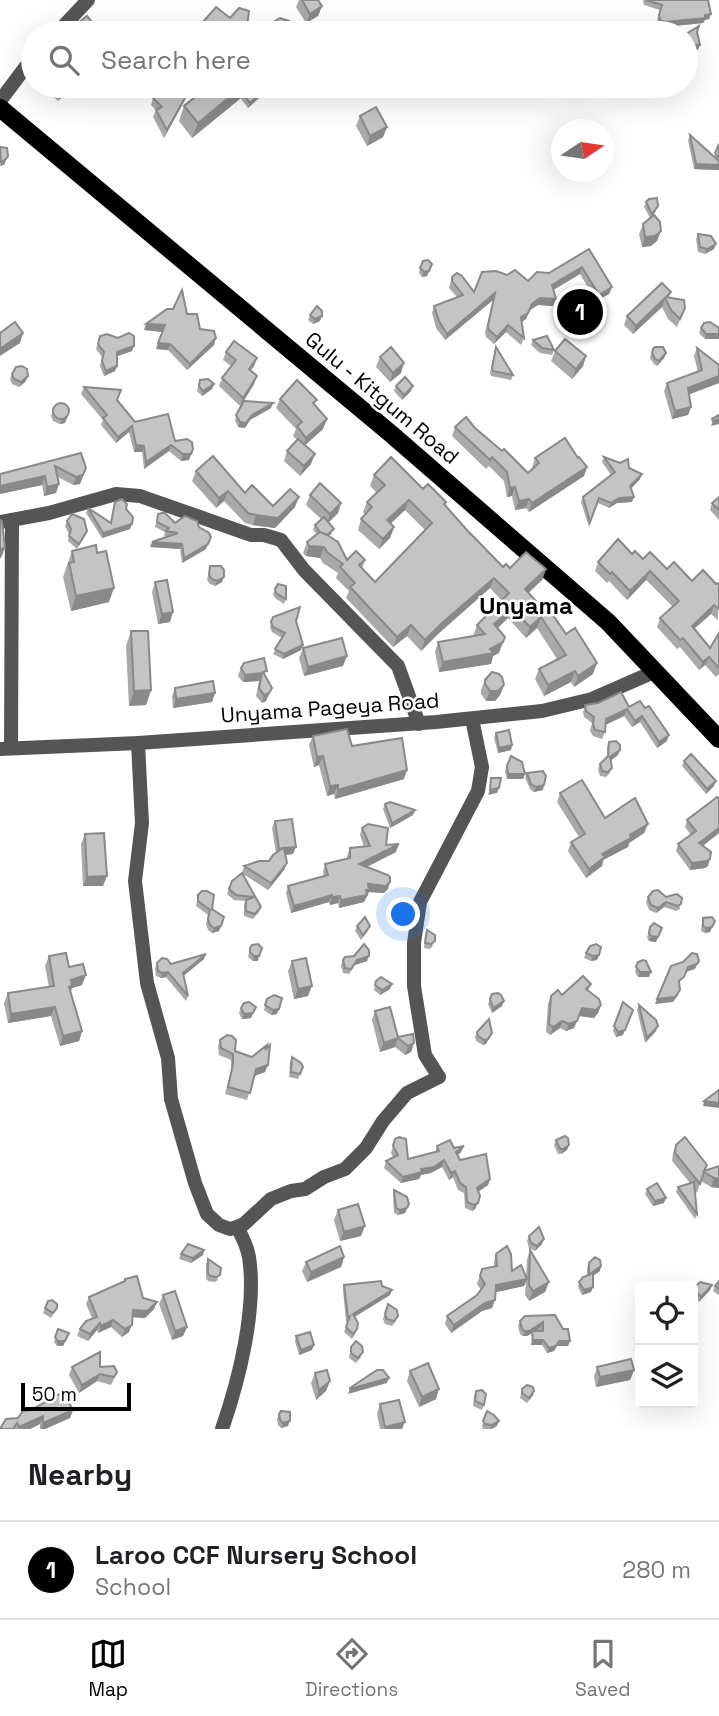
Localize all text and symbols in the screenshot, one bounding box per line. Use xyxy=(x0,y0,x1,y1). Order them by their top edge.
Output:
search box xyxy=(21,21,698,98)
icon: search xyxy=(45,41,83,79)
text: Search here xyxy=(101,43,251,77)
north arrow xyxy=(551,119,614,182)
pin: 1 xyxy=(557,286,603,338)
street label: Gulu - Kitgum Road xyxy=(300,325,465,470)
district label: Unyama xyxy=(479,590,573,621)
street label: Unyama Pageya Road xyxy=(220,686,440,729)
your location xyxy=(386,897,420,931)
map controls xyxy=(635,1282,698,1408)
button: locate xyxy=(635,1282,698,1345)
button: layers xyxy=(635,1345,698,1408)
scale bar xyxy=(21,1380,131,1412)
text: 50 m xyxy=(32,1382,77,1407)
text: Nearby xyxy=(28,1455,132,1494)
text: Laroo CCF Nursery School xyxy=(95,1538,417,1572)
text: 1 xyxy=(46,1555,56,1585)
text: 280 m xyxy=(622,1555,691,1585)
text: School xyxy=(95,1572,171,1602)
tab: Map xyxy=(88,1635,128,1702)
tab: Directions xyxy=(305,1635,398,1702)
tab: Saved xyxy=(575,1635,631,1702)

